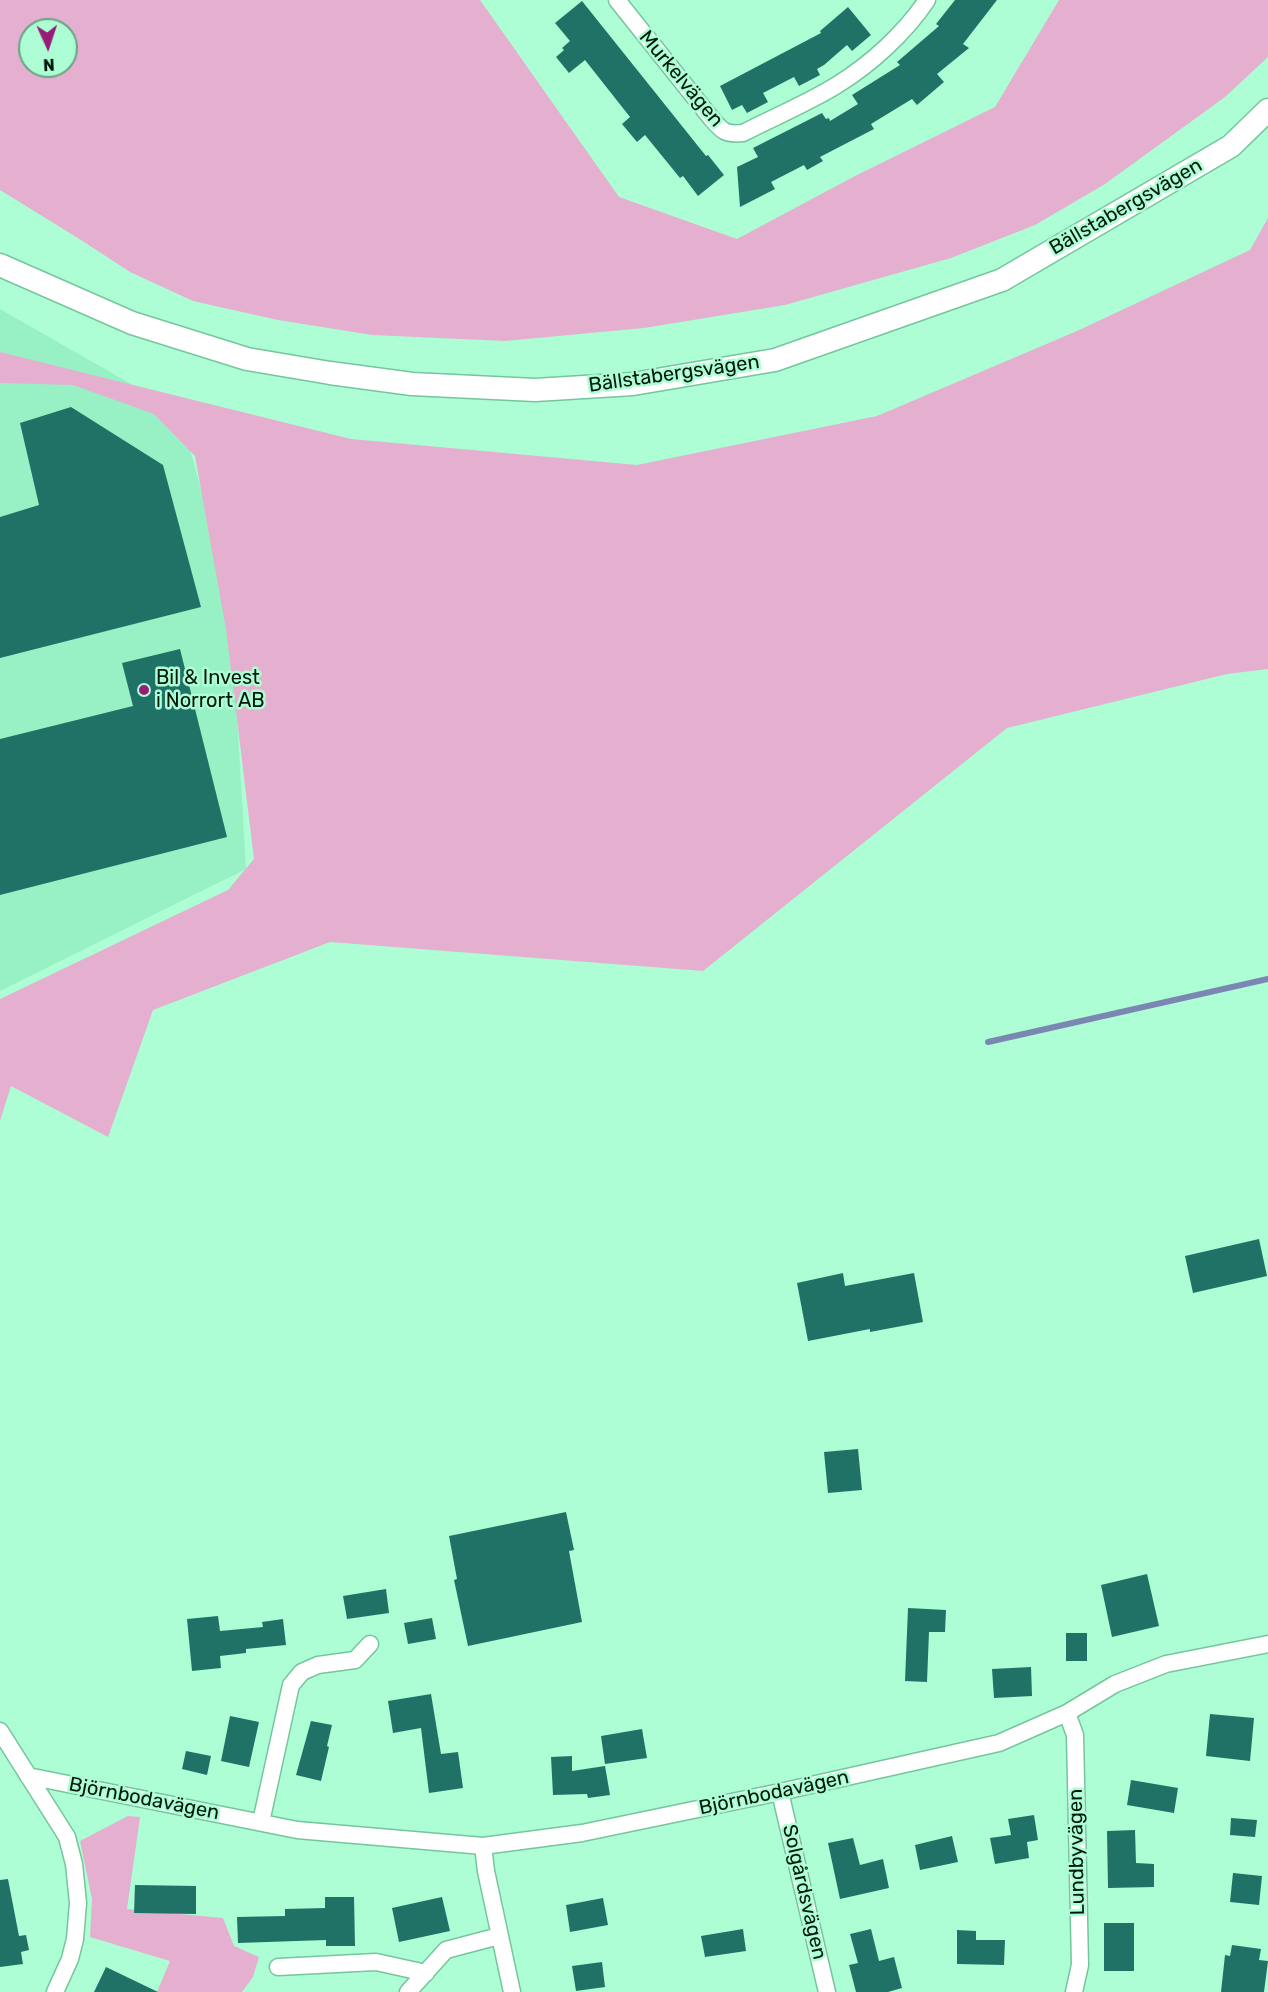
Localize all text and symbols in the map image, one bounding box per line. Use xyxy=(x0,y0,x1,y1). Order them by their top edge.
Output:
north arrow xyxy=(18,18,78,78)
street label: Murkelvägen xyxy=(634,26,728,132)
text: N xyxy=(43,55,55,74)
street label: Bällstabergsvägen xyxy=(1045,154,1207,260)
street label: Bällstabergsvägen xyxy=(587,350,761,398)
place label: Bil & Invest i Norrort AB xyxy=(156,666,265,713)
marker: Bil & Invest i Norrort AB xyxy=(137,683,151,697)
street label: Björnbodavägen xyxy=(697,1765,851,1821)
street label: Björnbodavägen xyxy=(67,1773,221,1825)
street label: Lundbyvägen xyxy=(1064,1789,1090,1915)
street label: Solgårdsvägen xyxy=(777,1822,831,1962)

